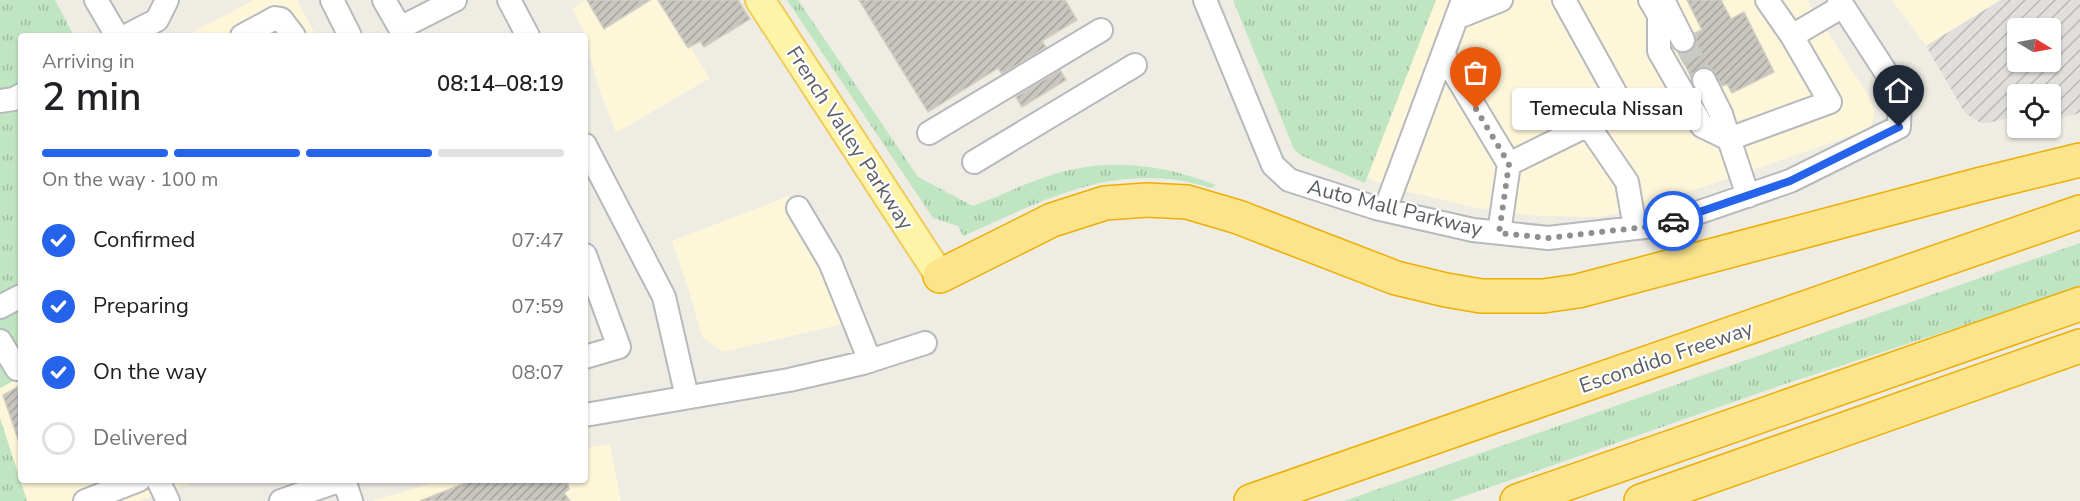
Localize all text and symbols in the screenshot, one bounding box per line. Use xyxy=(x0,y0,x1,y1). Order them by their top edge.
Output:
north arrow xyxy=(2007,18,2061,72)
map controls xyxy=(2007,18,2061,138)
street label: French Valley Parkway xyxy=(780,41,920,235)
pin xyxy=(1450,47,1501,109)
text: Arriving in xyxy=(42,48,135,75)
icon: bag xyxy=(1459,56,1492,89)
pin xyxy=(1873,65,1924,127)
text: 08:14–08:19 xyxy=(437,69,564,99)
text: 2 min xyxy=(42,71,141,124)
icon: home xyxy=(1882,74,1915,107)
button: locate xyxy=(2007,84,2061,138)
callout: Temecula Nissan xyxy=(1512,88,1701,130)
text: Temecula Nissan xyxy=(1530,95,1683,122)
text: On the way · 100 m xyxy=(42,166,218,193)
street label: Auto Mall Parkway xyxy=(1305,173,1486,243)
courier xyxy=(1643,191,1703,251)
icon: car xyxy=(1657,205,1690,238)
icon: check xyxy=(42,224,75,257)
text: Confirmed xyxy=(93,225,195,255)
text: 07:47 xyxy=(511,227,564,254)
icon: check xyxy=(42,290,75,323)
text: Preparing xyxy=(93,291,189,321)
text: 07:59 xyxy=(511,293,564,320)
street label: Escondido Freeway xyxy=(1575,314,1757,400)
icon: check xyxy=(42,356,75,389)
text: On the way xyxy=(93,357,207,387)
text: 08:07 xyxy=(511,359,564,386)
text: Delivered xyxy=(93,423,188,453)

